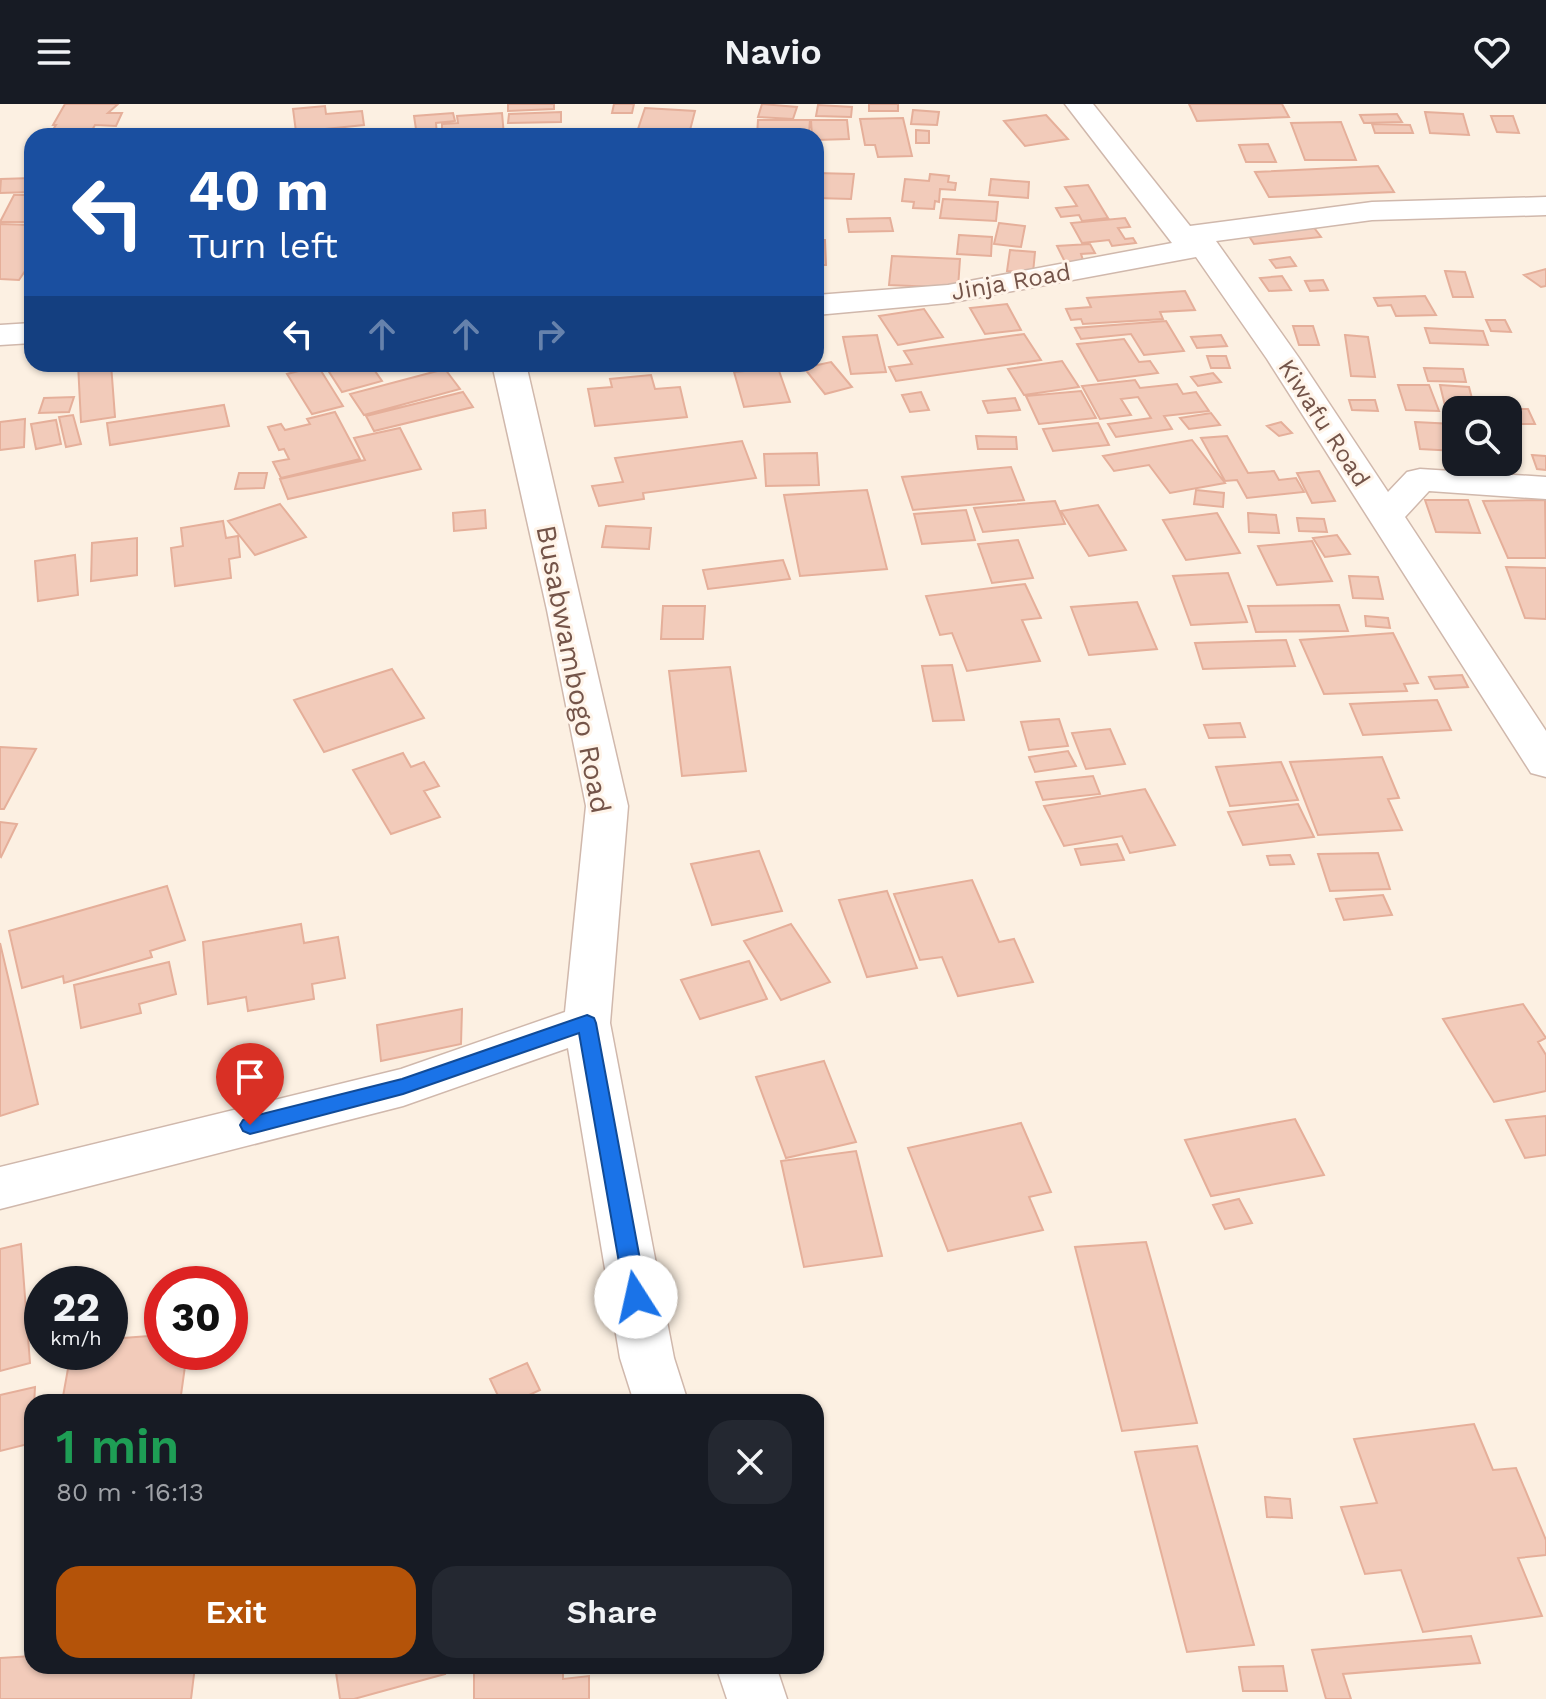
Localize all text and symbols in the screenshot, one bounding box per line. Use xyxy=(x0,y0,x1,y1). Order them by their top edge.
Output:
icon: menu xyxy=(32,30,76,74)
icon: heart xyxy=(1470,30,1514,74)
text: Navio xyxy=(724,31,822,73)
text: 40 m xyxy=(188,158,329,224)
icon: left xyxy=(56,160,160,264)
text: Turn left xyxy=(188,225,338,267)
street label: Jinja Road xyxy=(949,258,1073,306)
icon: left xyxy=(276,312,320,356)
icon: ahead xyxy=(360,312,404,356)
icon: ahead xyxy=(444,312,488,356)
icon: right xyxy=(528,312,572,356)
street label: Kiwafu Road xyxy=(1272,354,1376,492)
map controls xyxy=(1442,396,1522,476)
button: search xyxy=(1442,396,1522,476)
street label: Busabwambogo Road xyxy=(529,522,618,816)
pin xyxy=(216,1043,284,1125)
icon: arrive xyxy=(228,1055,272,1099)
position arrow xyxy=(594,1255,678,1339)
speed limit sign: 30 xyxy=(144,1266,248,1370)
text: 22 xyxy=(52,1284,100,1331)
text: km/h xyxy=(50,1326,102,1350)
text: 1 min xyxy=(56,1418,179,1475)
button: close xyxy=(708,1420,792,1504)
text: 80 m · 16:13 xyxy=(56,1477,204,1507)
button: Exit xyxy=(56,1566,416,1658)
button: Share xyxy=(432,1566,792,1658)

